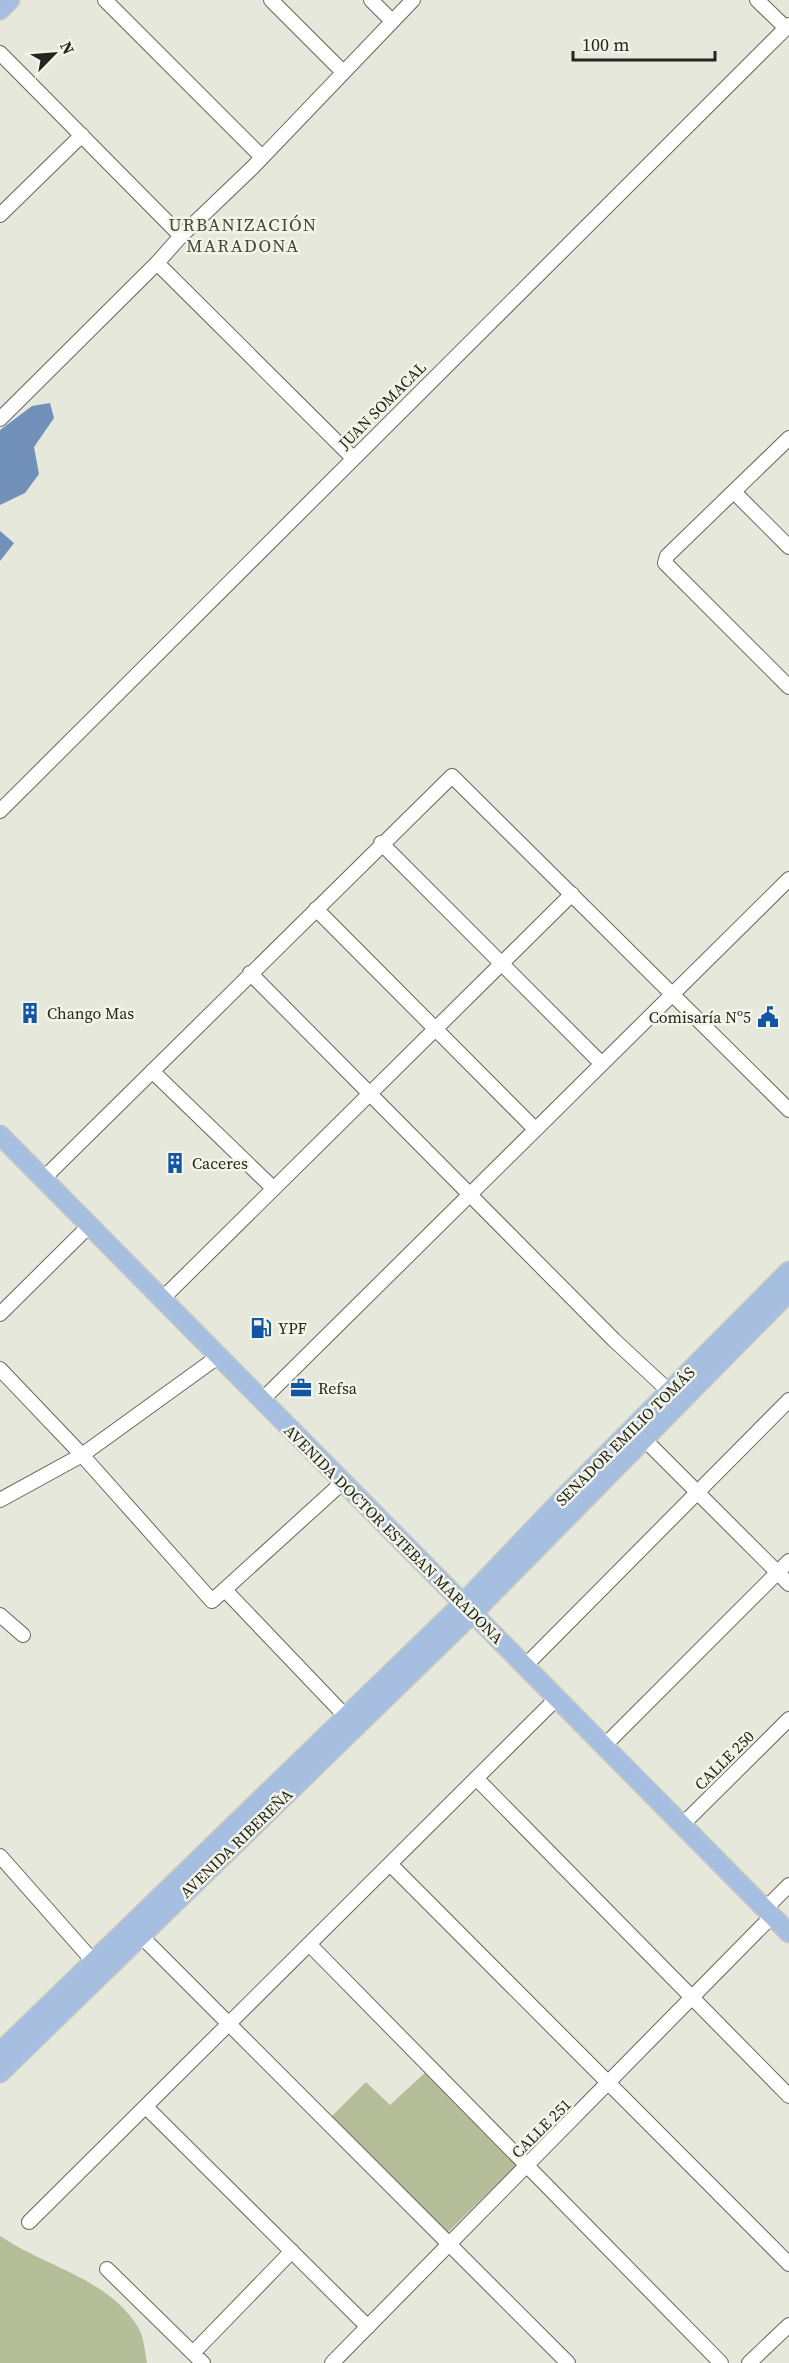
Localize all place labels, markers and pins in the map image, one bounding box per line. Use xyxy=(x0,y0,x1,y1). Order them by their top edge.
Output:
building icon: Chango Mas xyxy=(18,1001,42,1025)
place label: Chango Mas xyxy=(47,1002,134,1024)
public building icon: Comisaría Nº5 xyxy=(756,1005,780,1029)
place label: Comisaría Nº5 xyxy=(649,1006,751,1028)
building icon: Caceres xyxy=(163,1151,187,1175)
place label: Caceres xyxy=(192,1152,248,1174)
fuel station icon: YPF xyxy=(249,1316,273,1340)
place label: YPF xyxy=(278,1317,307,1339)
office icon: Refsa xyxy=(289,1376,313,1400)
place label: Refsa xyxy=(318,1377,358,1399)

